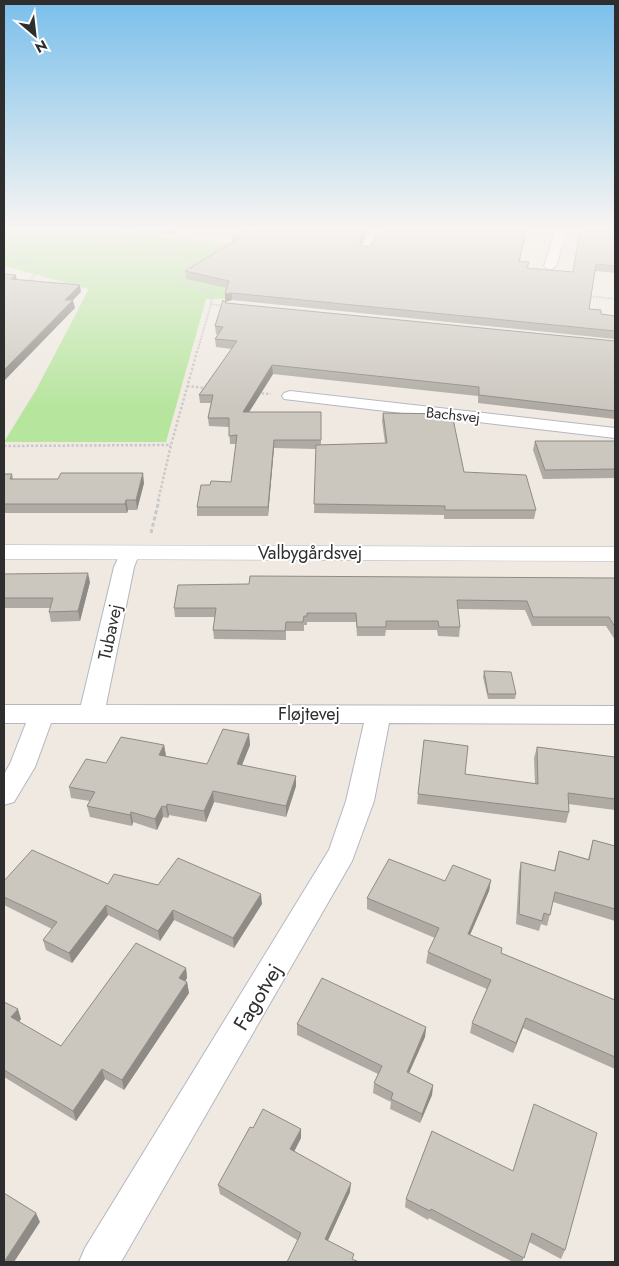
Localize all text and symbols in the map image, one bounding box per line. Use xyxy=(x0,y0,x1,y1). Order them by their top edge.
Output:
north arrow xyxy=(10,10,60,60)
text: N xyxy=(31,35,51,58)
street label: Bachsvej xyxy=(425,401,481,429)
street label: Valbygårdsvej xyxy=(258,540,362,566)
street label: Tubavej xyxy=(91,602,129,662)
street label: Fløjtevej xyxy=(278,701,340,727)
street label: Fagotvej xyxy=(226,958,290,1036)

